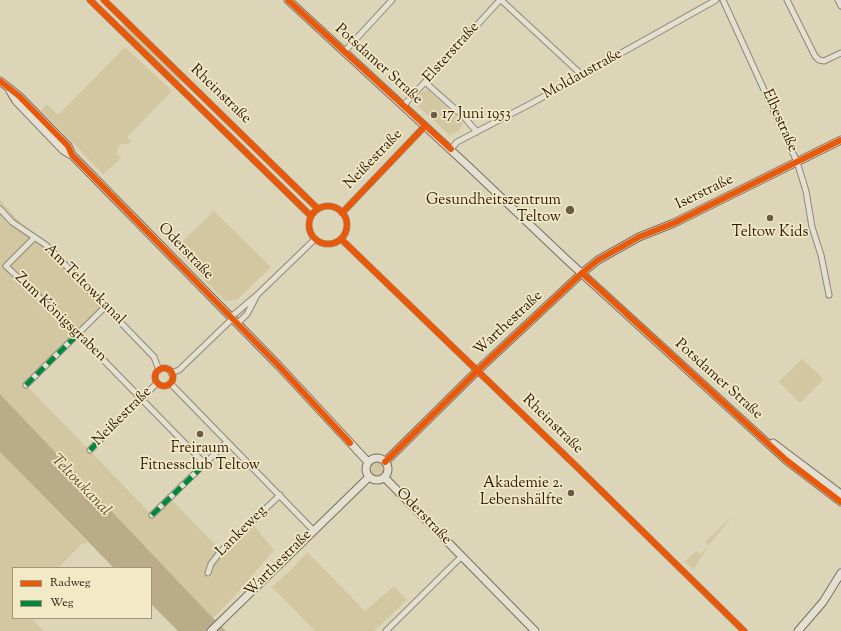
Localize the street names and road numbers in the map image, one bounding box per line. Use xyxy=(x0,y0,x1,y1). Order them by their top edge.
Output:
street label: Elsterstraße xyxy=(420,19,484,87)
street label: Potsdamer Straße xyxy=(330,21,426,109)
street label: Moldaustraße xyxy=(540,46,626,104)
street label: Rheinstraße xyxy=(186,61,254,129)
street label: Elbestraße xyxy=(757,87,801,155)
street label: Neißestraße xyxy=(341,126,407,194)
street label: Iserstraße xyxy=(673,171,737,215)
street label: Oderstraße xyxy=(153,220,217,284)
street label: Am Teltowkanal xyxy=(40,241,128,329)
street label: Zum Königsgraben xyxy=(10,269,110,367)
street label: Warthestraße xyxy=(471,288,547,360)
street label: Potsdamer Straße xyxy=(670,336,766,424)
street label: Neißestraße xyxy=(90,384,156,450)
street label: Rheinstraße xyxy=(518,391,586,459)
street label: Oderstraße xyxy=(391,485,455,549)
street label: Lankeweg xyxy=(213,503,271,561)
street label: Warthestraße xyxy=(242,527,316,601)

